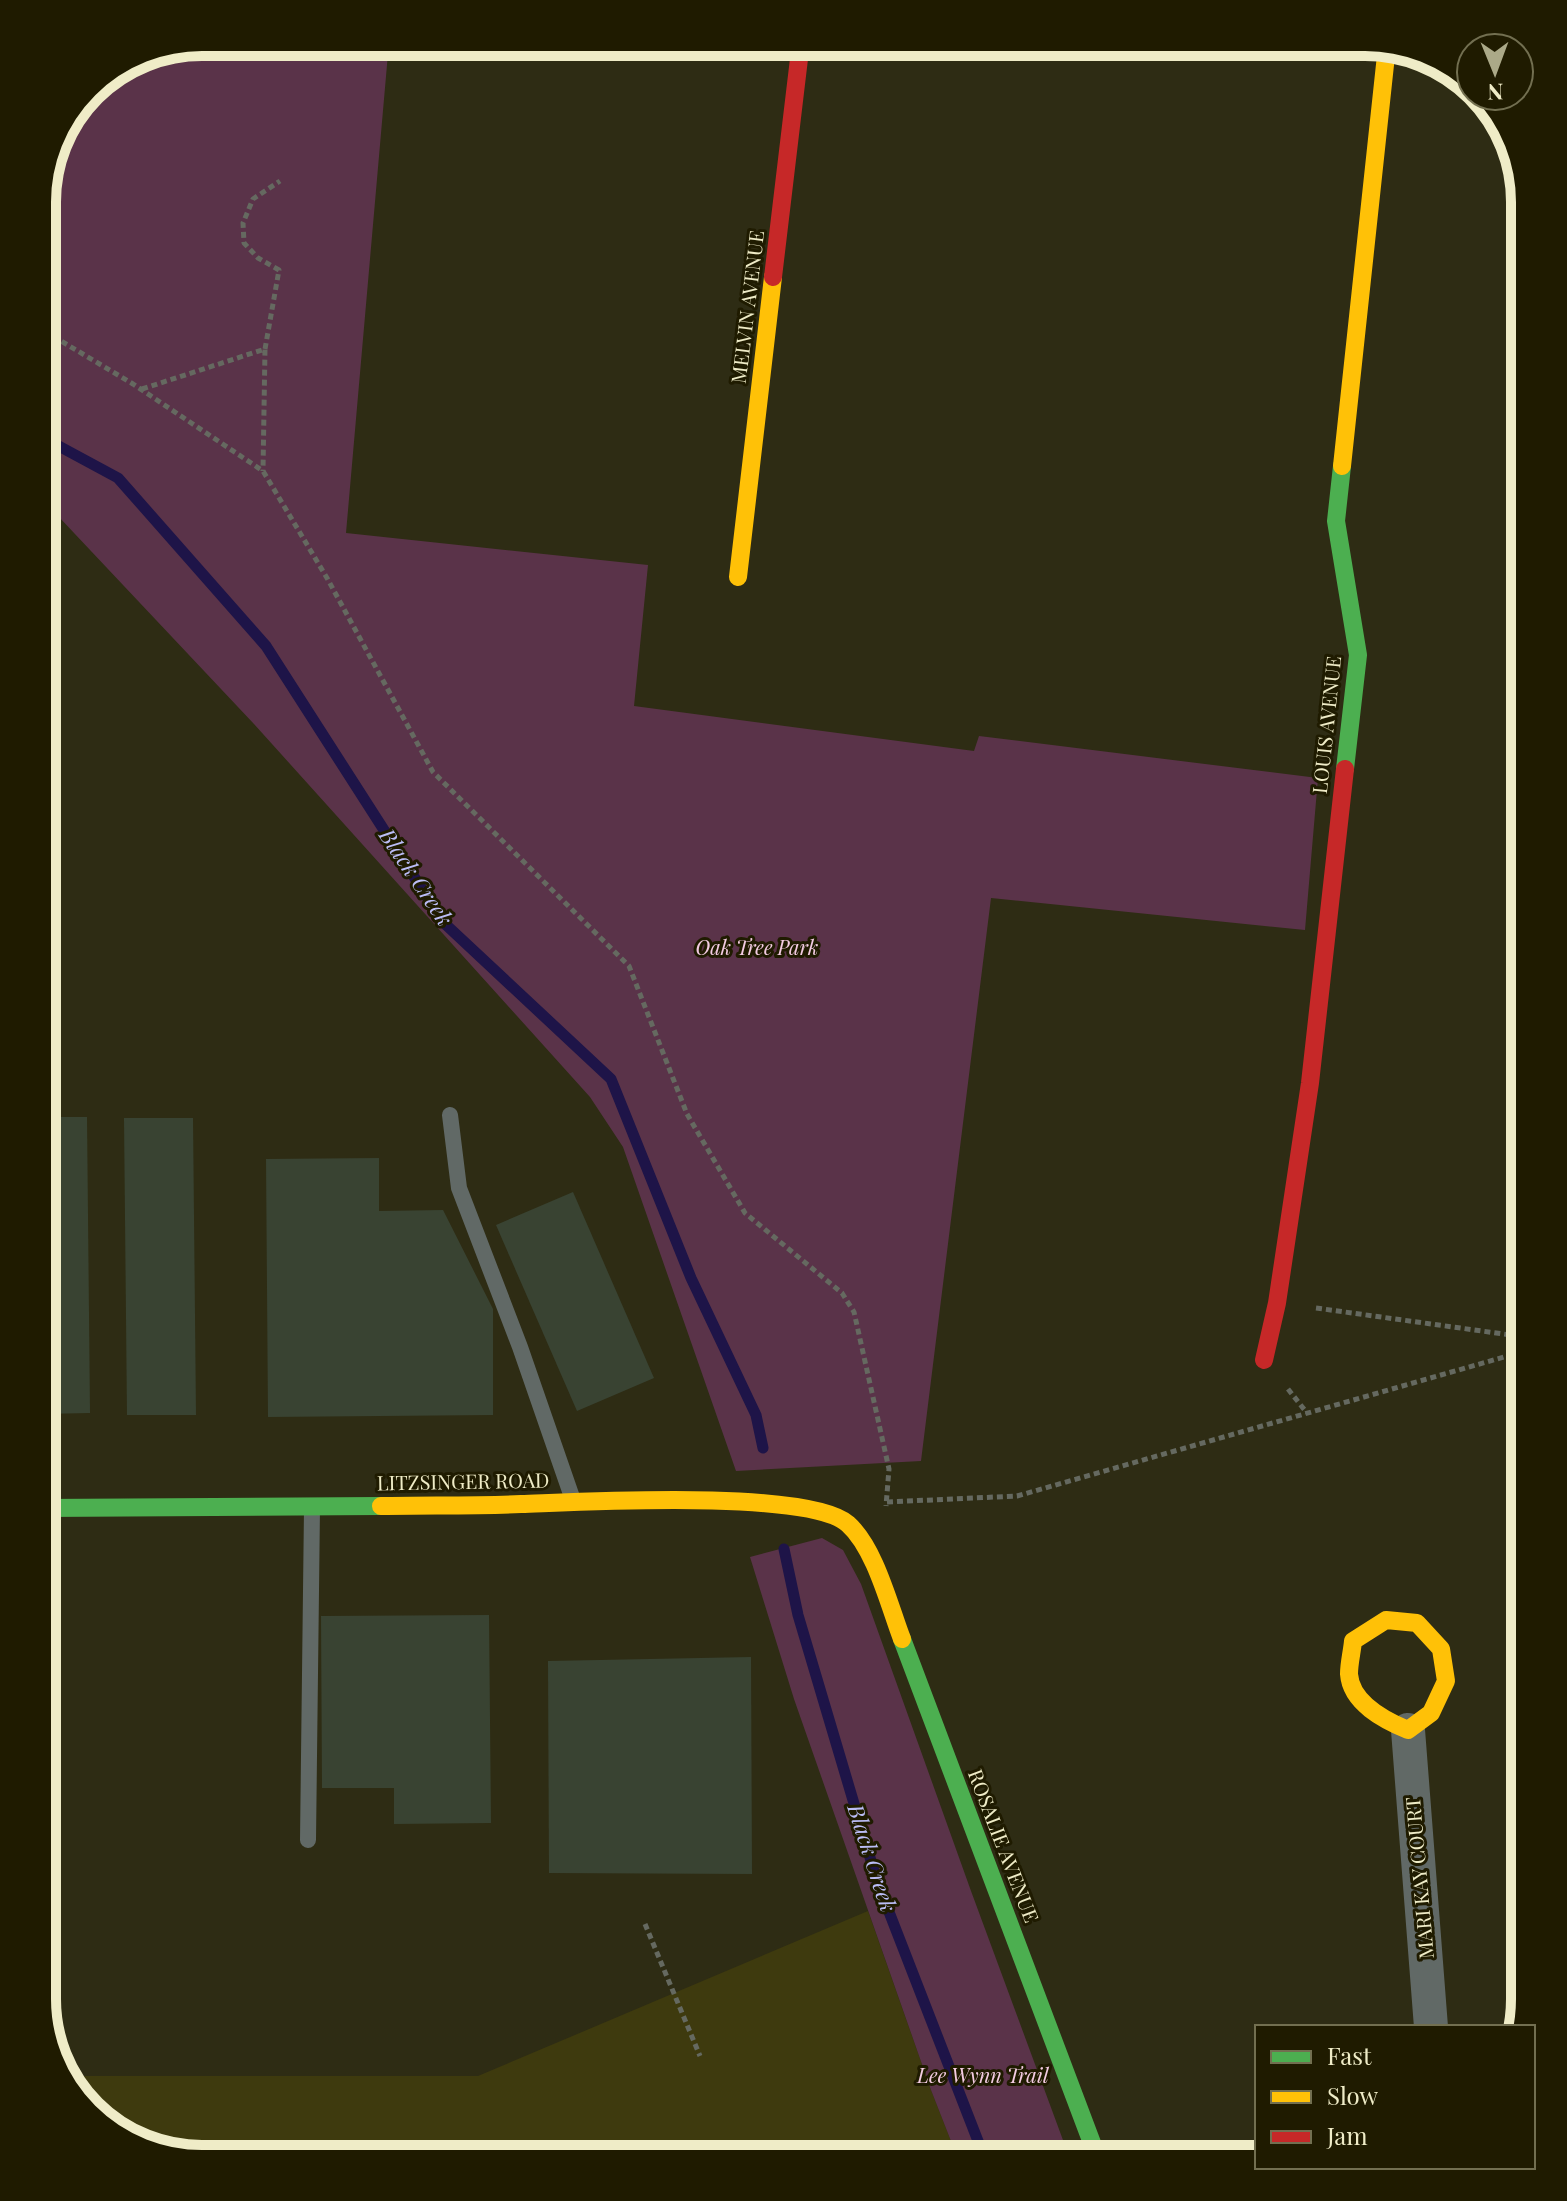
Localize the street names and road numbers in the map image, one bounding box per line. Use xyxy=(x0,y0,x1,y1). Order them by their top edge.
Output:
street label: MELVIN AVENUE xyxy=(724,229,769,385)
street label: LOUIS AVENUE xyxy=(1305,655,1346,795)
street label: LITZSINGER ROAD xyxy=(377,1465,549,1496)
street label: ROSALIE AVENUE xyxy=(963,1765,1046,1926)
street label: MARI KAY COURT xyxy=(1398,1796,1439,1960)

